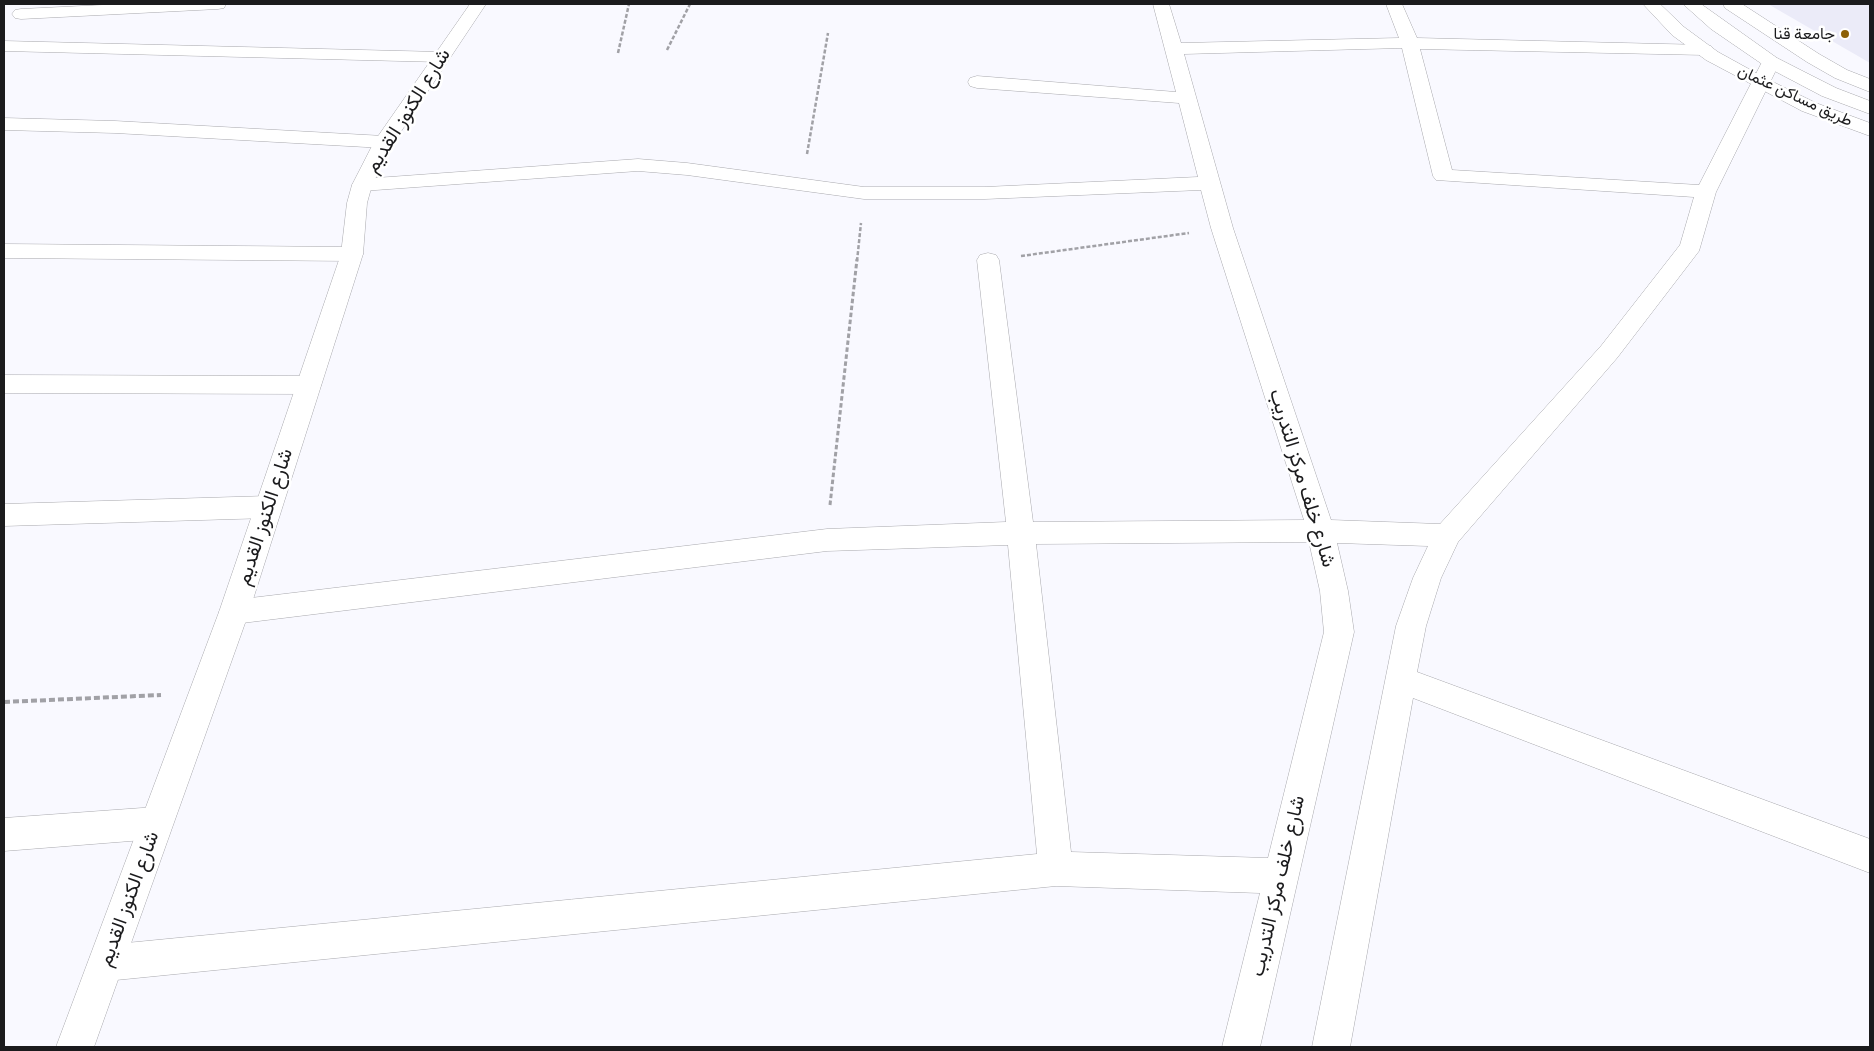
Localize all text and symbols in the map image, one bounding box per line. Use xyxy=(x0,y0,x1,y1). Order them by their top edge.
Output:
place label: جامعة قنا xyxy=(1774,24,1835,44)
marker: جامعة قنا xyxy=(1839,28,1851,40)
street label: شارع الكنوز القديم xyxy=(360,44,456,178)
street label: طريق مساكن عثمان xyxy=(1735,61,1855,131)
street label: شارع خلف مركز التدريب xyxy=(1263,386,1341,570)
street label: شارع الكنوز القديم xyxy=(232,446,298,588)
street label: شارع خلف مركز التدريب xyxy=(1245,793,1311,979)
street label: شارع الكنوز القديم xyxy=(93,828,165,970)

